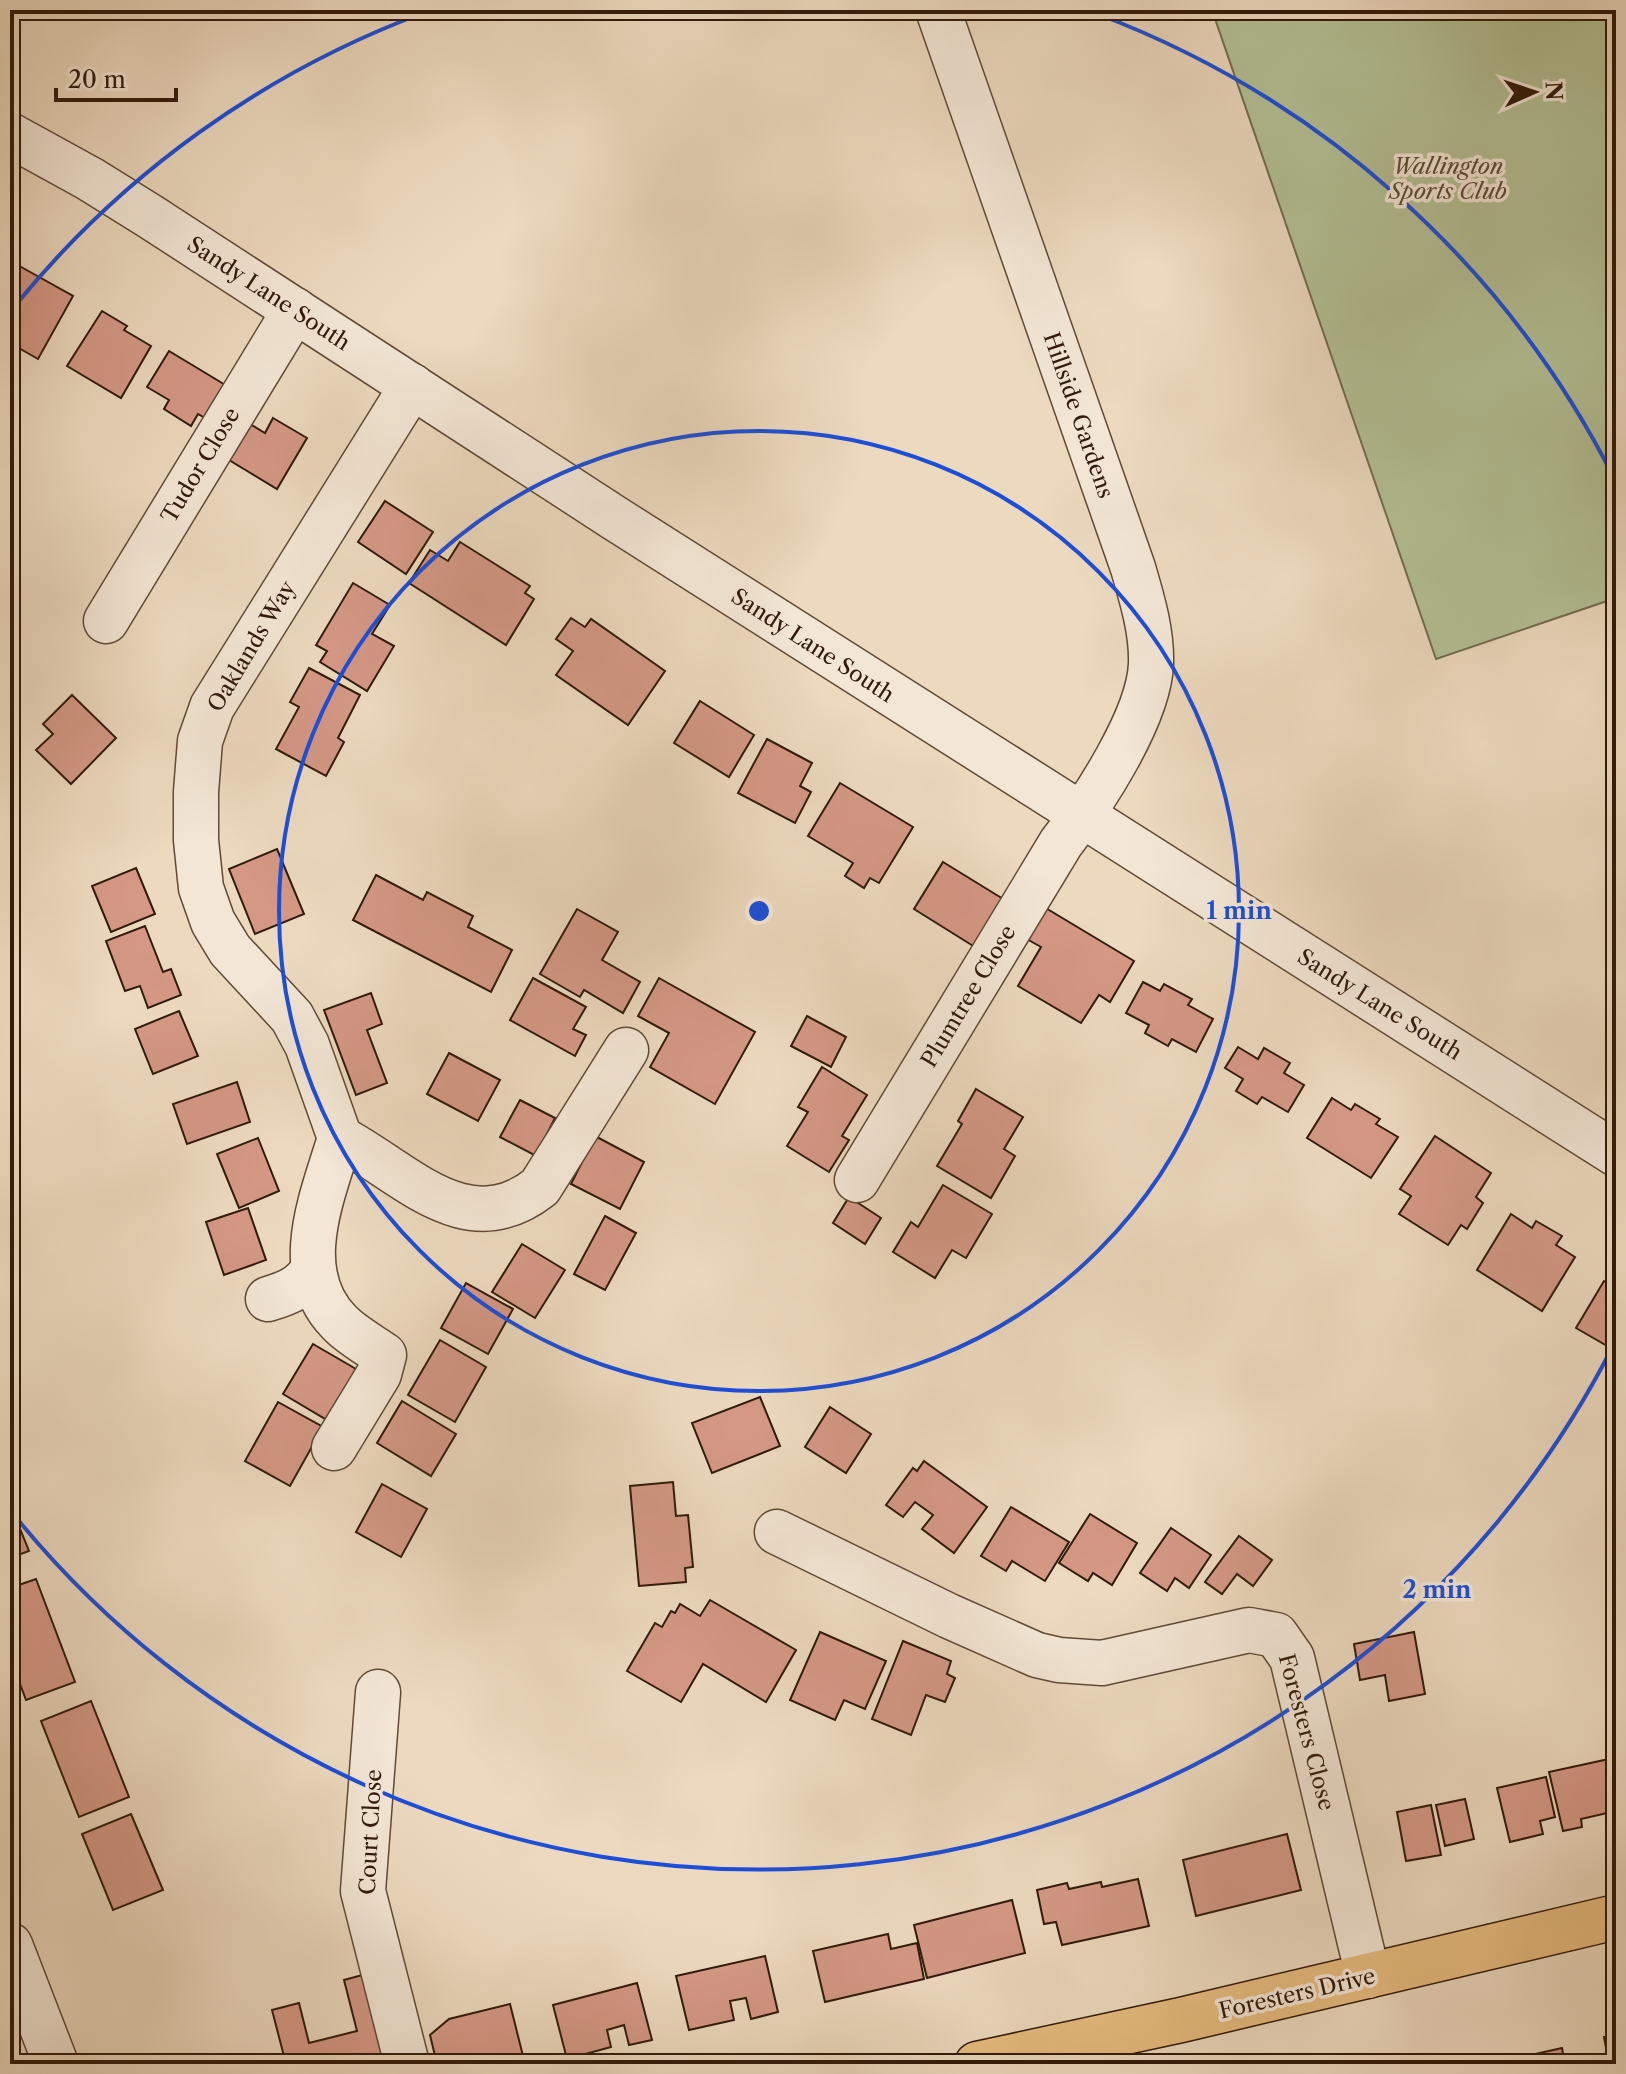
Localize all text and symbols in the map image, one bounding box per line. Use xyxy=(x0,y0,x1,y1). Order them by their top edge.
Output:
scale bar xyxy=(56,52,176,102)
north arrow xyxy=(1494,52,1574,132)
text: 20 m xyxy=(68,65,126,94)
text: N xyxy=(1539,81,1567,101)
park label: Wallington Sports Club xyxy=(1387,153,1507,205)
street label: Sandy Lane South xyxy=(182,231,355,356)
street label: Hillside Gardens xyxy=(1037,329,1120,502)
street label: Tudor Close xyxy=(155,403,245,528)
street label: Oaklands Way xyxy=(202,575,301,717)
street label: Sandy Lane South xyxy=(726,583,899,708)
text: 1 min xyxy=(1206,896,1272,925)
centre of rings xyxy=(745,897,773,925)
street label: Plumtree Close xyxy=(915,920,1022,1072)
street label: Sandy Lane South xyxy=(1293,943,1467,1066)
text: 2 min xyxy=(1402,1575,1472,1604)
street label: Foresters Close xyxy=(1273,1651,1340,1814)
street label: Court Close xyxy=(354,1769,387,1896)
street label: Foresters Drive xyxy=(1216,1962,1378,2025)

